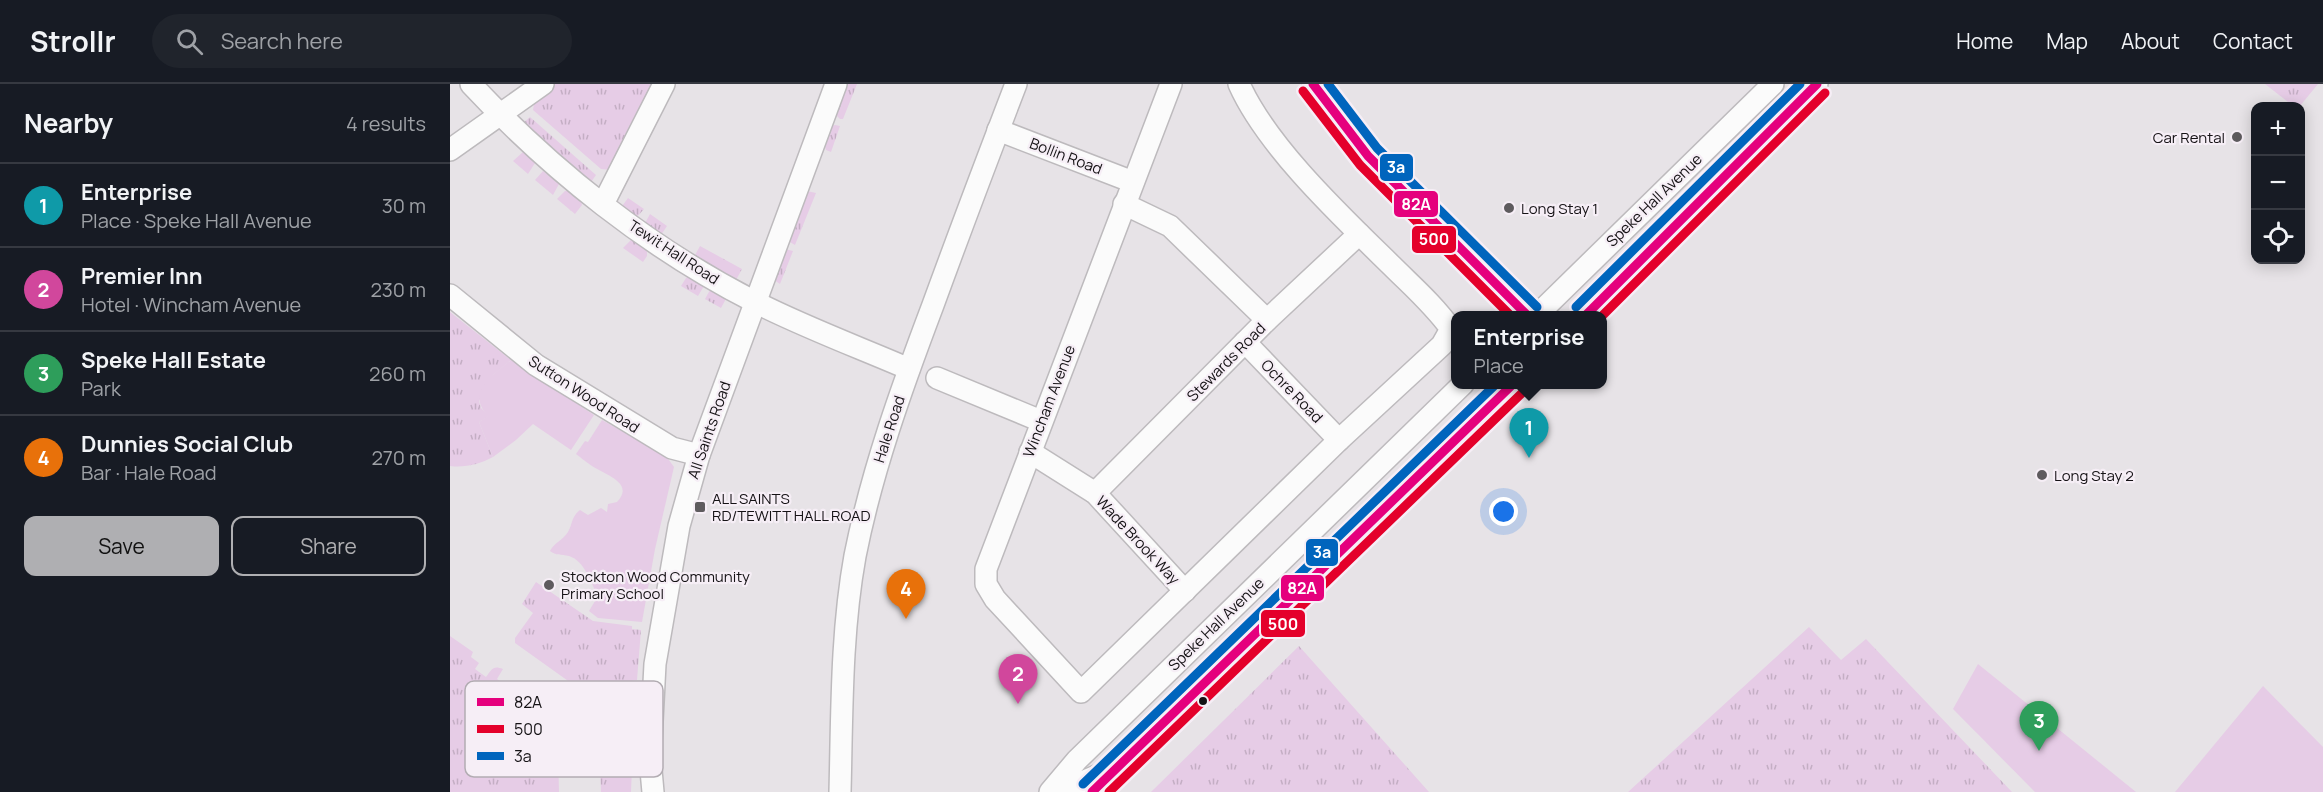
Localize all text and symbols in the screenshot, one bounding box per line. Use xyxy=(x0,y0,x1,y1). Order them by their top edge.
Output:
search box xyxy=(152,14,572,68)
text: Strollr xyxy=(30,22,116,60)
icon: search xyxy=(173,25,206,58)
text: Search here xyxy=(221,26,343,56)
text: Home xyxy=(1956,27,2013,55)
text: Map xyxy=(2046,27,2088,55)
text: About xyxy=(2121,27,2180,55)
text: Contact xyxy=(2213,27,2293,55)
map controls xyxy=(2251,102,2305,264)
button: + xyxy=(2251,102,2305,156)
text: Nearby xyxy=(24,105,113,141)
text: 4 results xyxy=(346,110,426,137)
place label: Car Rental xyxy=(2153,127,2225,148)
marker: Car Rental xyxy=(2230,130,2244,144)
street label: Bollin Road xyxy=(1027,133,1105,179)
street label: Speke Hall Avenue xyxy=(1601,149,1707,251)
line badge: 3a xyxy=(1379,153,1414,182)
text: 3a xyxy=(1387,156,1405,178)
button: − xyxy=(2251,156,2305,210)
text: Enterprise xyxy=(81,177,192,207)
line badge: 82A xyxy=(1393,190,1439,218)
text: 1 xyxy=(39,192,48,219)
text: 30 m xyxy=(382,192,426,219)
text: 82A xyxy=(1401,193,1431,215)
place label: Long Stay 1 xyxy=(1521,198,1598,219)
marker: Long Stay 1 xyxy=(1502,201,1516,215)
text: Place · Speke Hall Avenue xyxy=(81,207,312,234)
button: locate xyxy=(2251,210,2305,264)
street label: Tewit Hall Road xyxy=(625,215,723,289)
line badge: 500 xyxy=(1411,225,1457,254)
text: 500 xyxy=(1419,228,1449,250)
text: Premier Inn xyxy=(81,261,203,291)
text: 2 xyxy=(38,276,49,303)
text: 230 m xyxy=(370,276,426,303)
text: Hotel · Wincham Avenue xyxy=(81,291,301,318)
popup xyxy=(1451,311,1607,389)
street label: Stewards Road xyxy=(1182,318,1270,406)
text: Enterprise xyxy=(1473,322,1585,352)
street label: Wincham Avenue xyxy=(1018,342,1080,460)
text: Speke Hall Estate xyxy=(81,345,266,375)
street label: Sutton Wood Road xyxy=(524,350,644,438)
text: Place xyxy=(1473,352,1524,379)
street label: Ochre Road xyxy=(1256,355,1328,427)
text: 3 xyxy=(38,360,49,387)
text: 260 m xyxy=(369,360,426,387)
text: Park xyxy=(81,375,121,402)
street label: All Saints Road xyxy=(682,378,736,482)
street label: Hale Road xyxy=(868,393,910,465)
pin: 1 xyxy=(1510,408,1548,458)
text: Dunnies Social Club xyxy=(81,429,293,459)
text: 4 xyxy=(37,444,50,471)
text: 270 m xyxy=(371,444,426,471)
text: Bar · Hale Road xyxy=(81,459,217,486)
place label: Long Stay 2 xyxy=(2054,465,2134,486)
marker: Long Stay 2 xyxy=(2035,468,2049,482)
place label: ALL SAINTS RD/TEWITT HALL ROAD xyxy=(712,488,871,526)
street label: Wade Brook Way xyxy=(1091,491,1185,589)
your location xyxy=(1489,497,1518,526)
marker: ALL SAINTS RD/TEWITT HALL ROAD xyxy=(693,500,707,514)
button: Save xyxy=(24,516,219,576)
button: Share xyxy=(231,516,426,576)
line badge: 3a xyxy=(1305,538,1339,567)
text: 3a xyxy=(1313,541,1331,563)
place label: Stockton Wood Community Primary School xyxy=(561,566,750,604)
pin: 4 xyxy=(886,570,926,619)
street label: Speke Hall Avenue xyxy=(1163,573,1269,675)
line badge: 82A xyxy=(1280,574,1325,602)
text: 82A xyxy=(1287,577,1317,599)
marker: Stockton Wood Community Primary School xyxy=(542,578,556,592)
line badge: 500 xyxy=(1260,609,1306,638)
text: 500 xyxy=(1268,613,1298,635)
pin: 2 xyxy=(998,654,1038,704)
legend xyxy=(465,681,663,777)
text: 82A xyxy=(514,691,542,713)
unlabelled marker xyxy=(1197,695,1209,707)
pin: 3 xyxy=(2020,702,2058,751)
text: 500 xyxy=(514,718,543,740)
text: 3a xyxy=(514,745,532,767)

